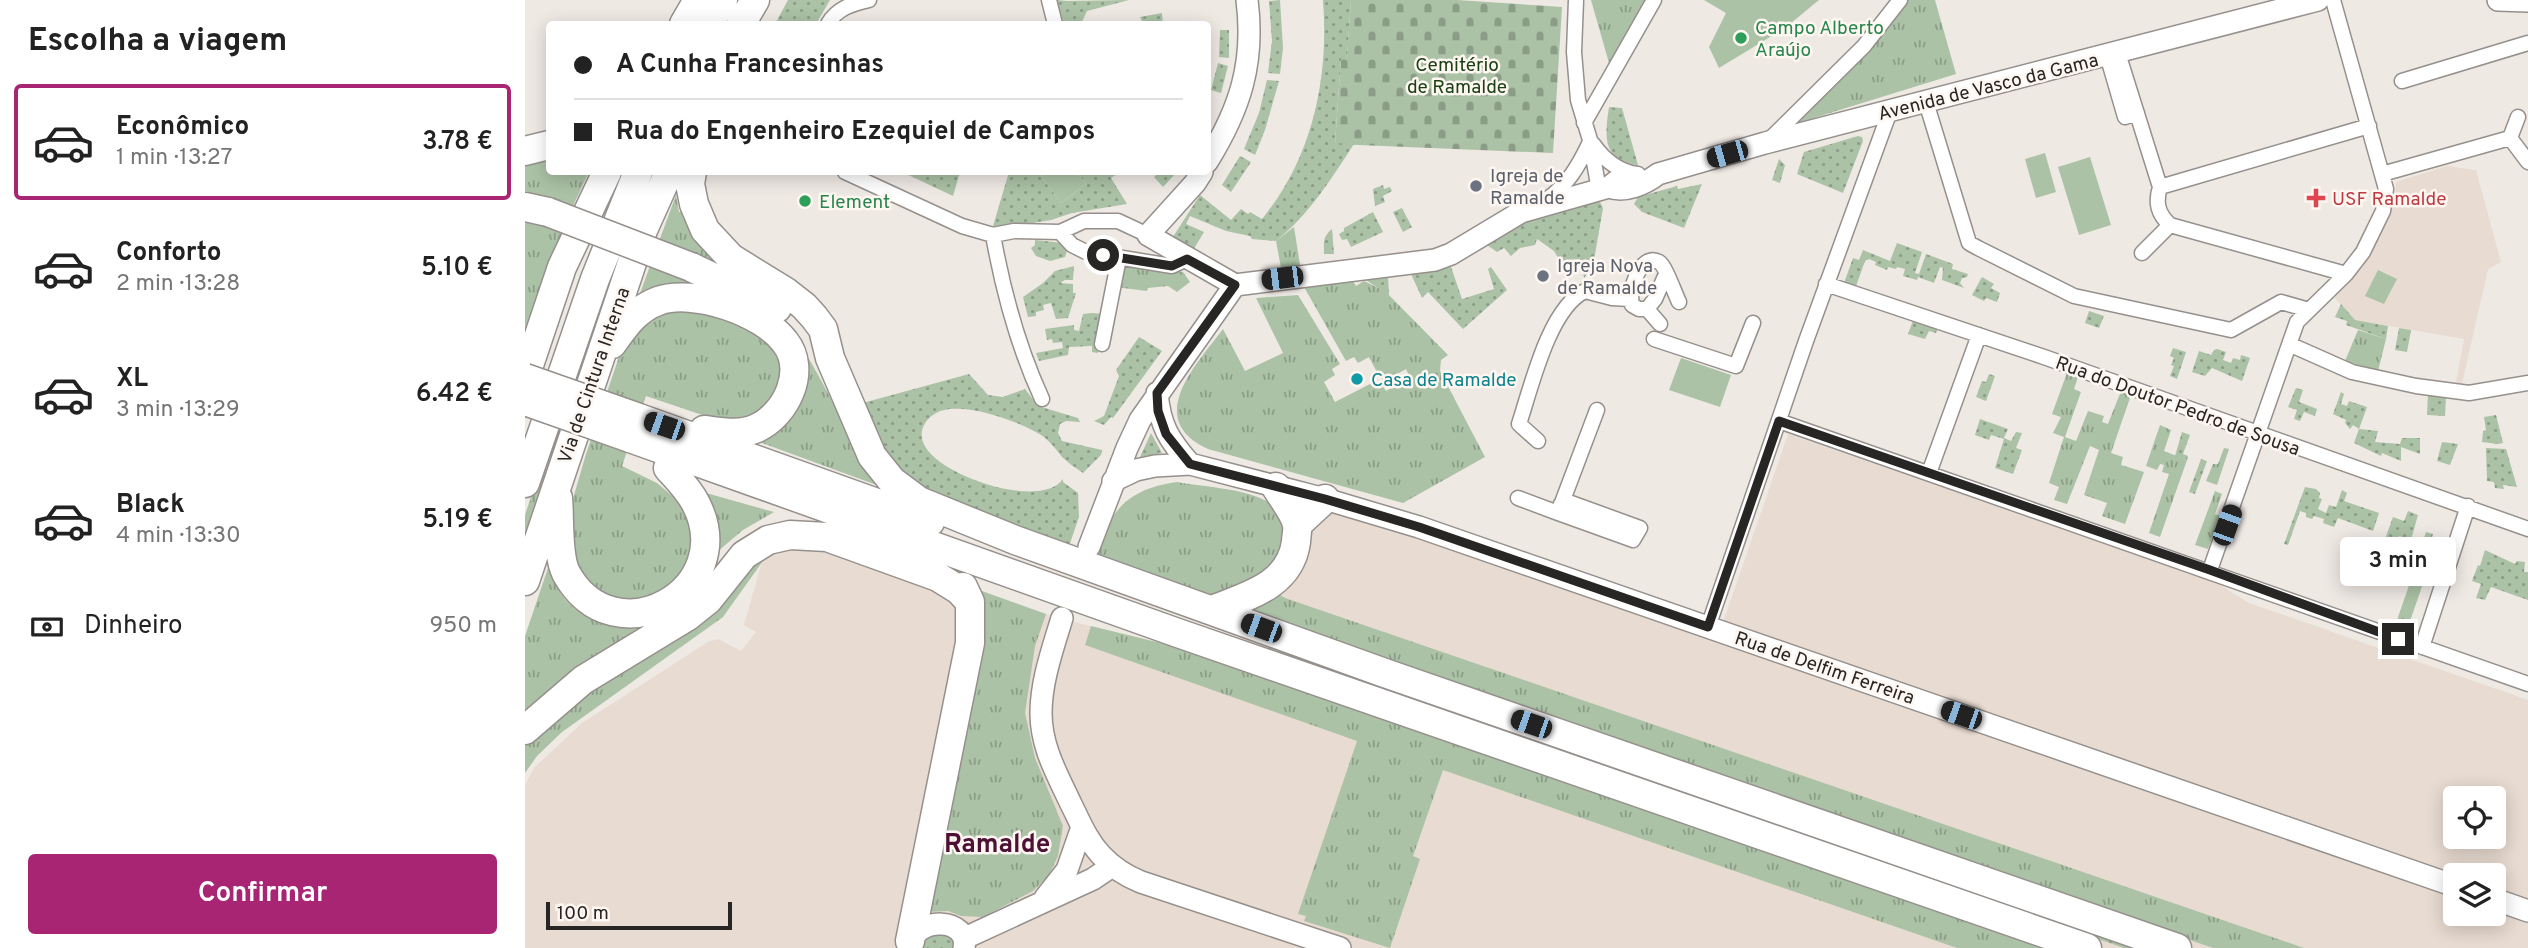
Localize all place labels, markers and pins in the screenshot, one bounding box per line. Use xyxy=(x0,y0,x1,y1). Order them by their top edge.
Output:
place label: Campo Alberto Araújo xyxy=(1755,17,1884,63)
marker: Campo Alberto Araújo xyxy=(1733,30,1749,46)
place label: Igreja de Ramalde xyxy=(1490,165,1565,211)
marker: Igreja de Ramalde xyxy=(1468,178,1484,194)
marker: USF Ramalde xyxy=(2306,188,2326,208)
place label: USF Ramalde xyxy=(2332,188,2446,212)
place label: Element xyxy=(819,191,890,215)
marker: Element xyxy=(797,193,813,209)
place label: Igreja Nova de Ramalde xyxy=(1557,255,1657,301)
marker: Igreja Nova de Ramalde xyxy=(1535,268,1551,284)
place label: Casa de Ramalde xyxy=(1371,369,1517,393)
marker: Casa de Ramalde xyxy=(1349,371,1365,387)

